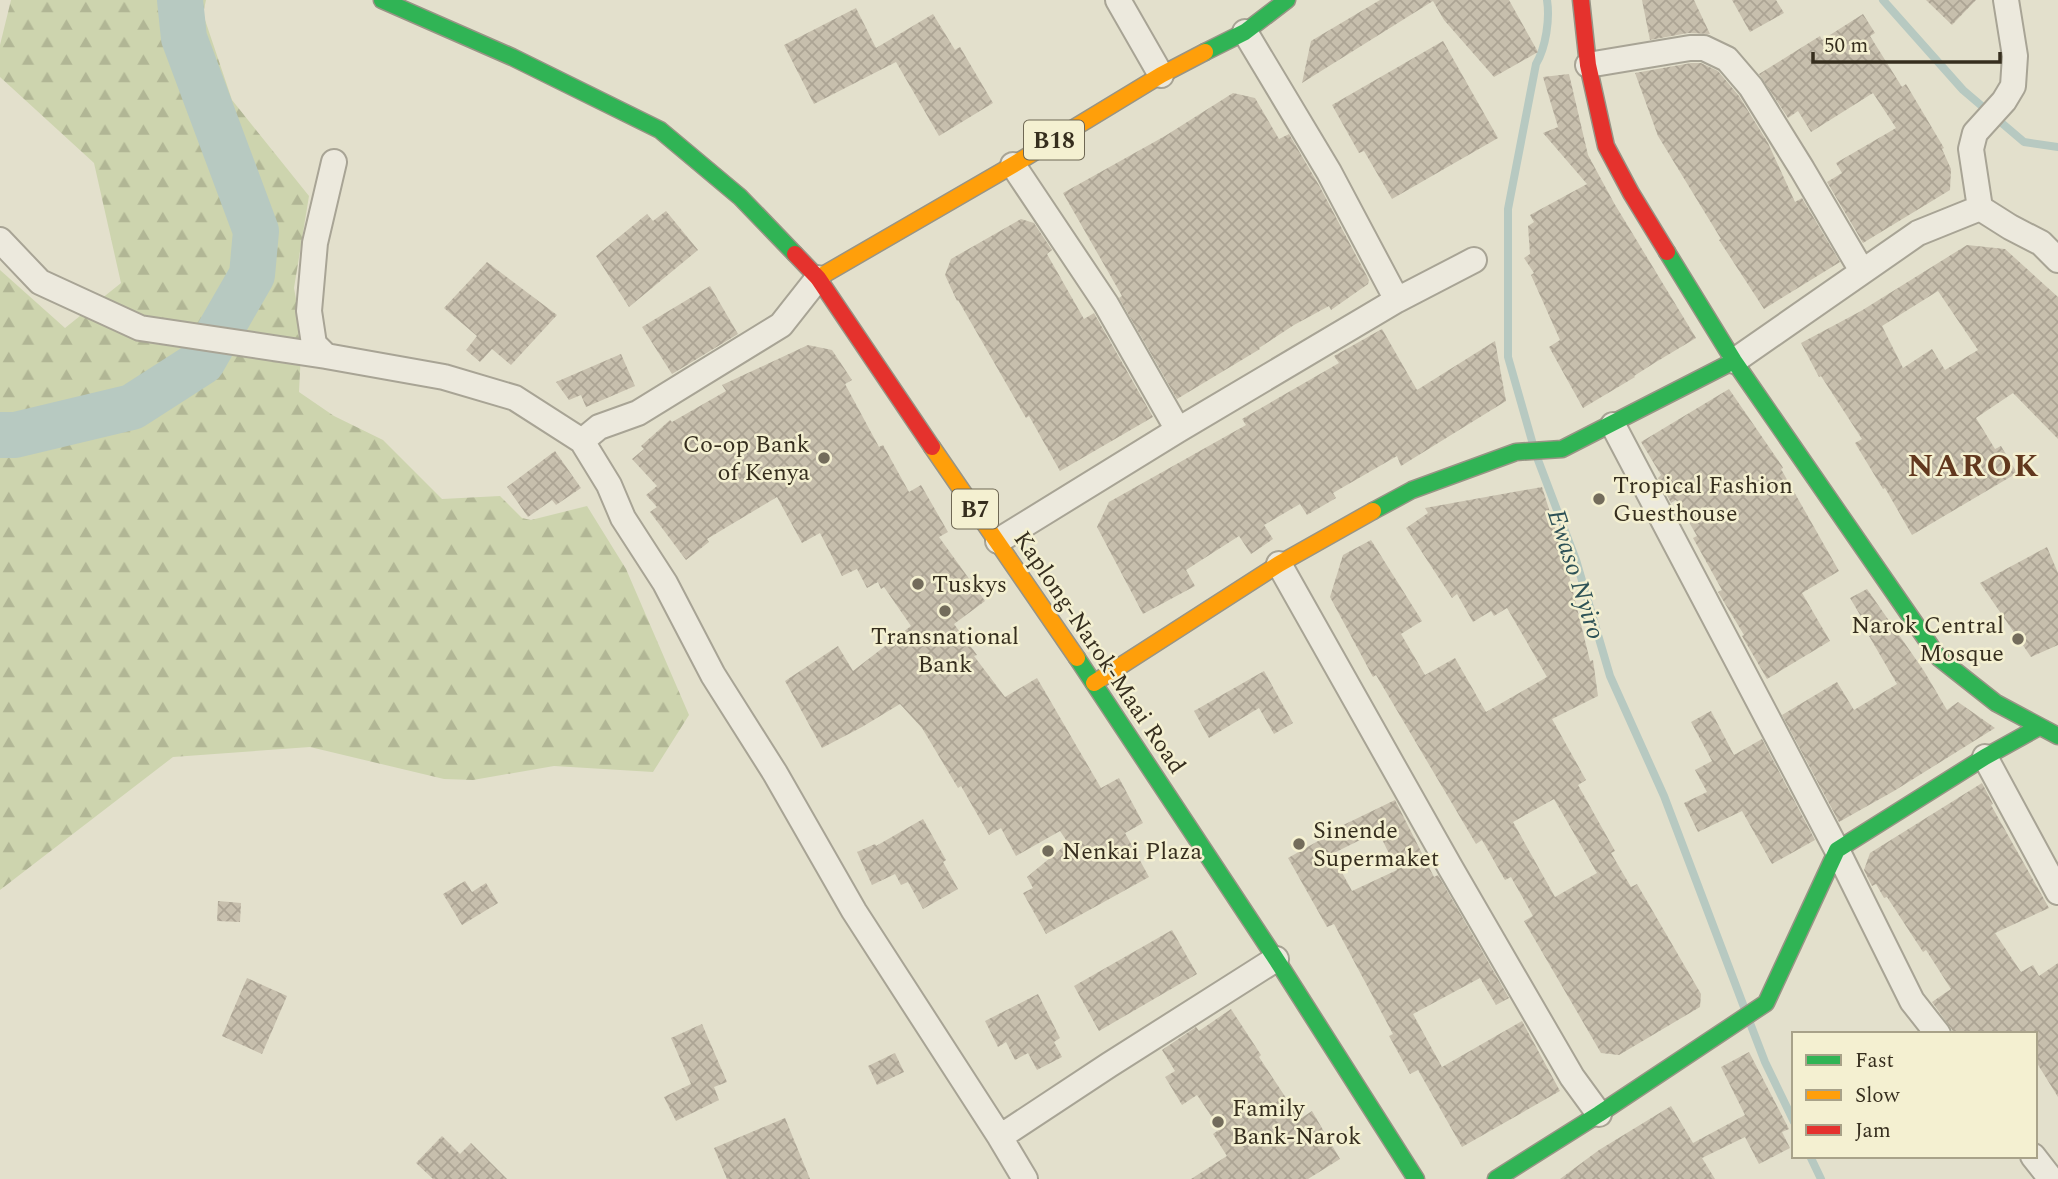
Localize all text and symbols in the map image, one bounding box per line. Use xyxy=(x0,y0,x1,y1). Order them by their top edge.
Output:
scale bar xyxy=(1813,21,2000,65)
text: 50 m xyxy=(1824,30,1868,62)
road number: B18 xyxy=(1024,120,1084,160)
place label: Co-op Bank of Kenya xyxy=(683,427,810,491)
district label: NAROK xyxy=(1907,442,2041,491)
marker: Co-op Bank of Kenya xyxy=(816,450,832,466)
place label: Tropical Fashion Guesthouse xyxy=(1613,468,1793,532)
road number: B7 xyxy=(952,489,998,528)
marker: Tropical Fashion Guesthouse xyxy=(1591,491,1607,507)
water label: Ewaso Nyiro xyxy=(1536,504,1616,645)
street label: Kaplong-Narok-Maai Road xyxy=(1004,524,1194,781)
place label: Tuskys xyxy=(932,567,1007,603)
marker: Tuskys xyxy=(910,576,926,592)
marker: Transnational Bank xyxy=(937,603,953,619)
place label: Narok Central Mosque xyxy=(1851,608,2004,672)
place label: Transnational Bank xyxy=(871,619,1019,683)
marker: Narok Central Mosque xyxy=(2010,631,2026,647)
place label: Sinende Supermaket xyxy=(1313,813,1439,877)
place label: Nenkai Plaza xyxy=(1062,834,1202,870)
marker: Sinende Supermaket xyxy=(1291,836,1307,852)
marker: Nenkai Plaza xyxy=(1040,843,1056,859)
legend xyxy=(1792,1032,2037,1158)
text: Fast xyxy=(1855,1045,1894,1077)
text: Slow xyxy=(1855,1080,1901,1112)
place label: Family Bank-Narok xyxy=(1232,1091,1361,1155)
marker: Family Bank-Narok xyxy=(1210,1114,1226,1130)
text: Jam xyxy=(1855,1115,1891,1147)

